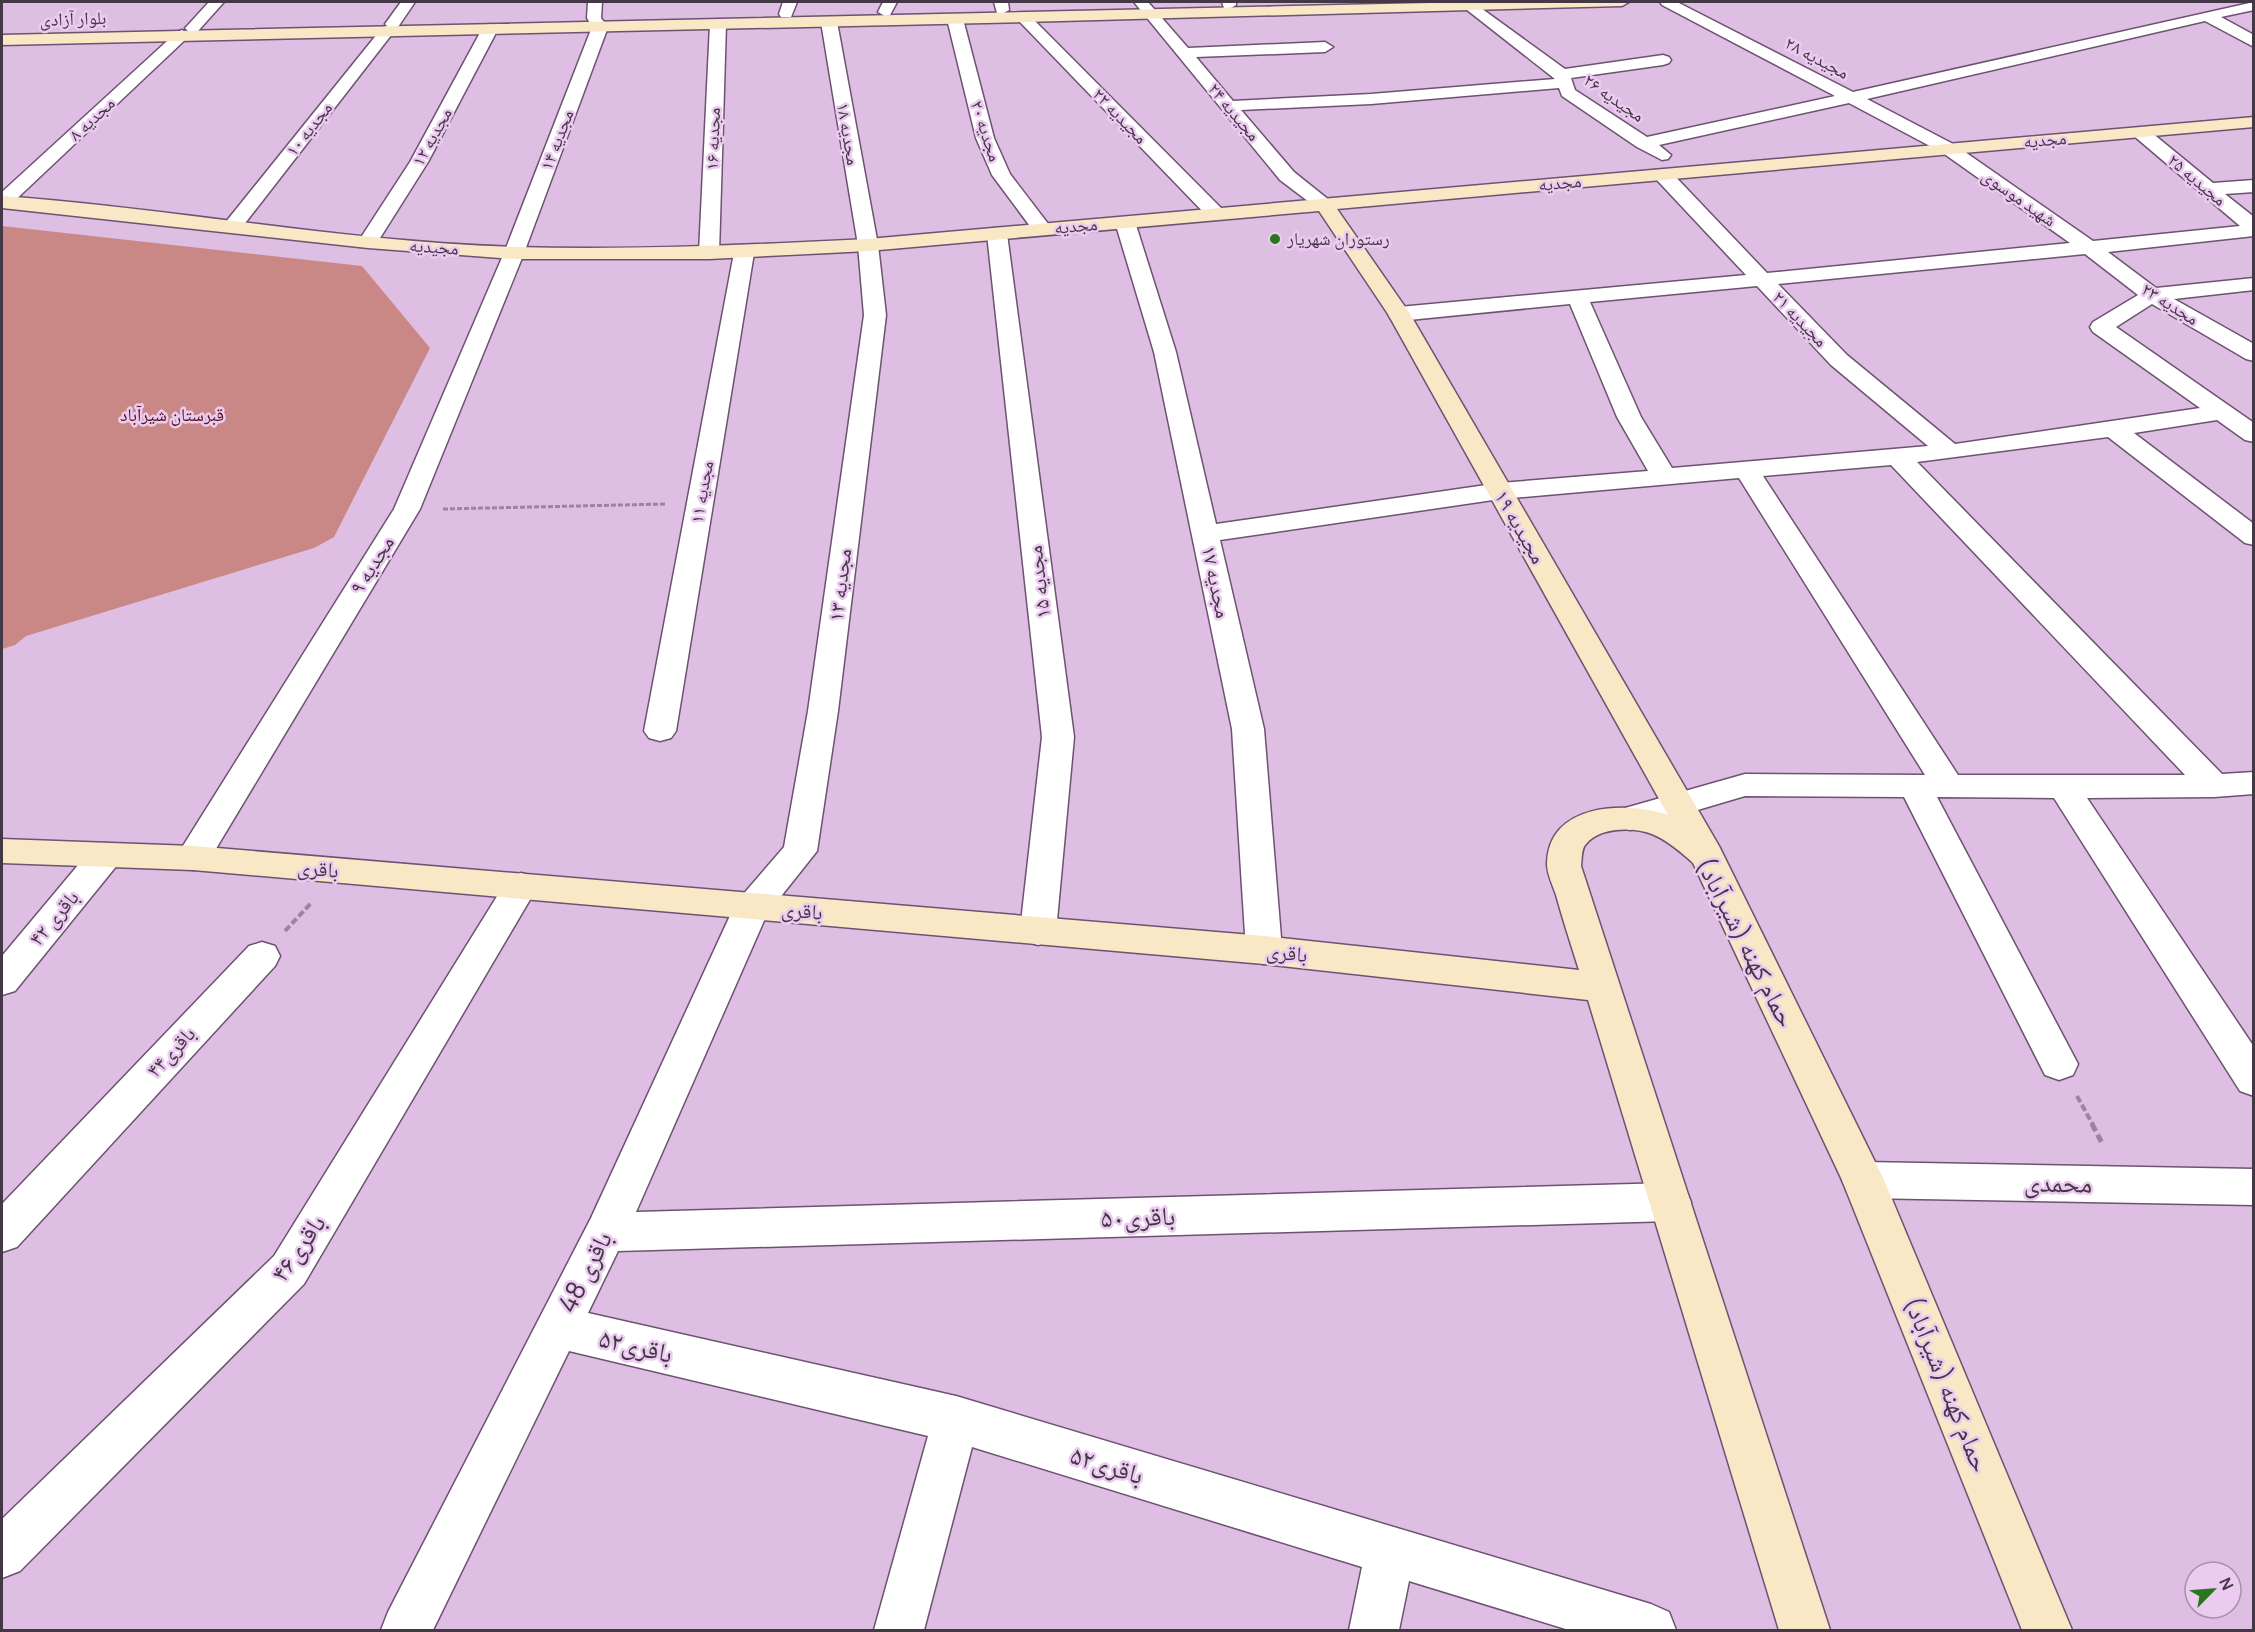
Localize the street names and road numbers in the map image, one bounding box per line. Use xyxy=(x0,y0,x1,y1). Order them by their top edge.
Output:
street label: بلوار آزادی xyxy=(39,5,107,31)
street label: مجیدیه ۲۸ xyxy=(1781,30,1854,84)
street label: مجیدیه ۲۶ xyxy=(1579,67,1650,127)
street label: مجیدیه ۲۴ xyxy=(1203,77,1266,146)
street label: مجیدیه ۲۲ xyxy=(1088,82,1153,149)
street label: مجدیه ۸ xyxy=(63,91,120,146)
street label: مجدیه ۱۰ xyxy=(279,96,337,161)
street label: مجدیه ۲۰ xyxy=(966,97,1008,164)
street label: مجدیه ۱۸ xyxy=(832,101,866,167)
street label: مجدیه ۱۲ xyxy=(405,103,457,170)
street label: مجدیه ۱۴ xyxy=(534,106,579,173)
street label: مجدیه ۱۶ xyxy=(699,107,725,171)
street label: مجدیه xyxy=(2022,125,2067,153)
street label: مجیدیه ۲۵ xyxy=(2163,148,2232,211)
street label: شهید موسوی xyxy=(1978,163,2061,231)
street label: مجدیه xyxy=(1537,168,1582,196)
street label: مجدیه xyxy=(1053,211,1098,239)
street label: مجیدیه xyxy=(409,232,460,260)
street label: مجدیه ۲۳ xyxy=(2138,276,2204,330)
street label: مجیدیه ۲۱ xyxy=(1768,285,1833,352)
street label: مجدیه ۱۱ xyxy=(684,459,718,525)
street label: مجیدیه ۱۹ xyxy=(1489,484,1553,569)
street label: مجدیه ۹ xyxy=(342,530,400,599)
street label: مجدیه ۱۷ xyxy=(1196,543,1238,621)
street label: مجدیه ۱۵ xyxy=(1020,544,1056,620)
street label: مجدیه ۱۳ xyxy=(821,547,857,623)
street label: حمام کهنه (شیرآباد) xyxy=(1688,850,1805,1033)
street label: باقری xyxy=(296,852,340,884)
street label: باقری ۴۲ xyxy=(22,884,85,951)
street label: باقری xyxy=(780,894,824,926)
street label: باقری xyxy=(1265,936,1309,968)
street label: باقری۴۴ xyxy=(139,1020,201,1083)
street label: محمدی xyxy=(2024,1163,2092,1201)
street label: باقری۵۰ xyxy=(1100,1197,1176,1235)
street label: باقری۴۶ xyxy=(261,1207,333,1288)
street label: باقری 48 xyxy=(548,1225,620,1318)
street label: حمام کهنه (شیرآباد) xyxy=(1895,1290,2000,1477)
street label: باقری۵۲ xyxy=(596,1319,677,1371)
street label: باقری۵۲ xyxy=(1066,1436,1148,1492)

